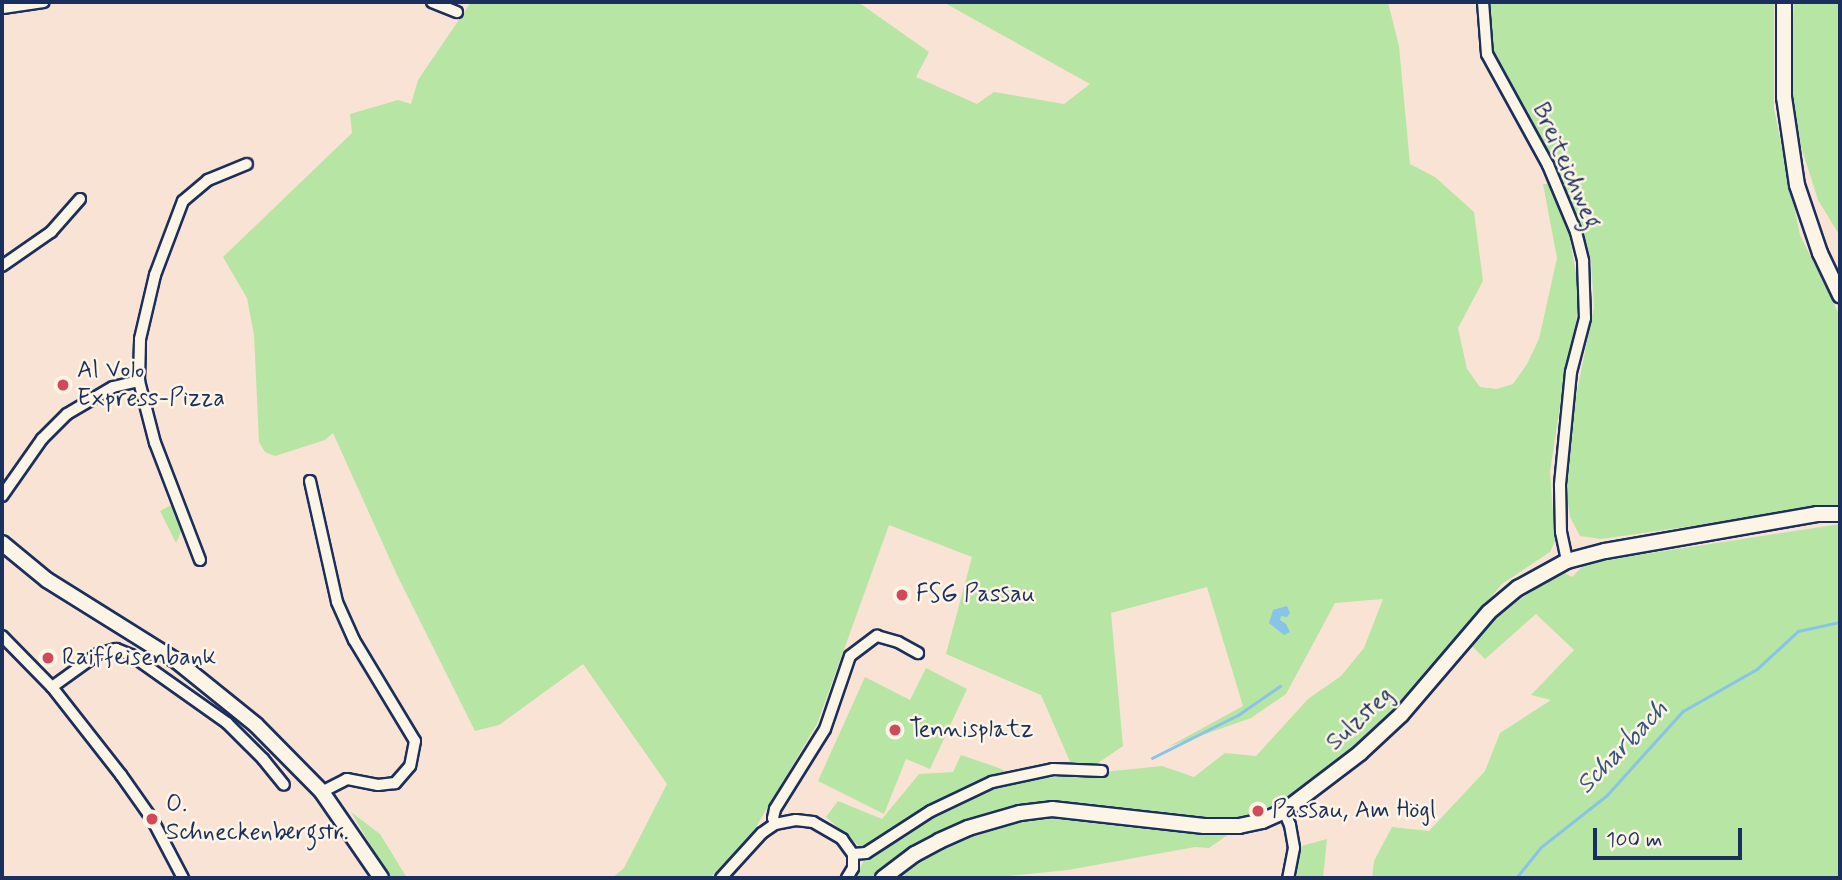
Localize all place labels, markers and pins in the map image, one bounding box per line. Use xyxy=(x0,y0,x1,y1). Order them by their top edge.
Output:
place label: Al Volo Express-Pizza xyxy=(77,357,225,413)
marker: Al Volo Express-Pizza xyxy=(55,377,71,393)
place label: FSG Passau xyxy=(916,581,1035,609)
marker: FSG Passau xyxy=(894,587,910,603)
place label: Raiffeisenbank xyxy=(62,644,216,672)
marker: Raiffeisenbank xyxy=(40,650,56,666)
place label: Tennisplatz xyxy=(909,716,1034,744)
marker: Tennisplatz xyxy=(887,722,903,738)
place label: O. Schneckenbergstr. xyxy=(166,791,349,847)
place label: Passau, Am Högl xyxy=(1272,797,1438,825)
marker: Passau, Am Högl xyxy=(1250,803,1266,819)
marker: O. Schneckenbergstr. xyxy=(144,811,160,827)

